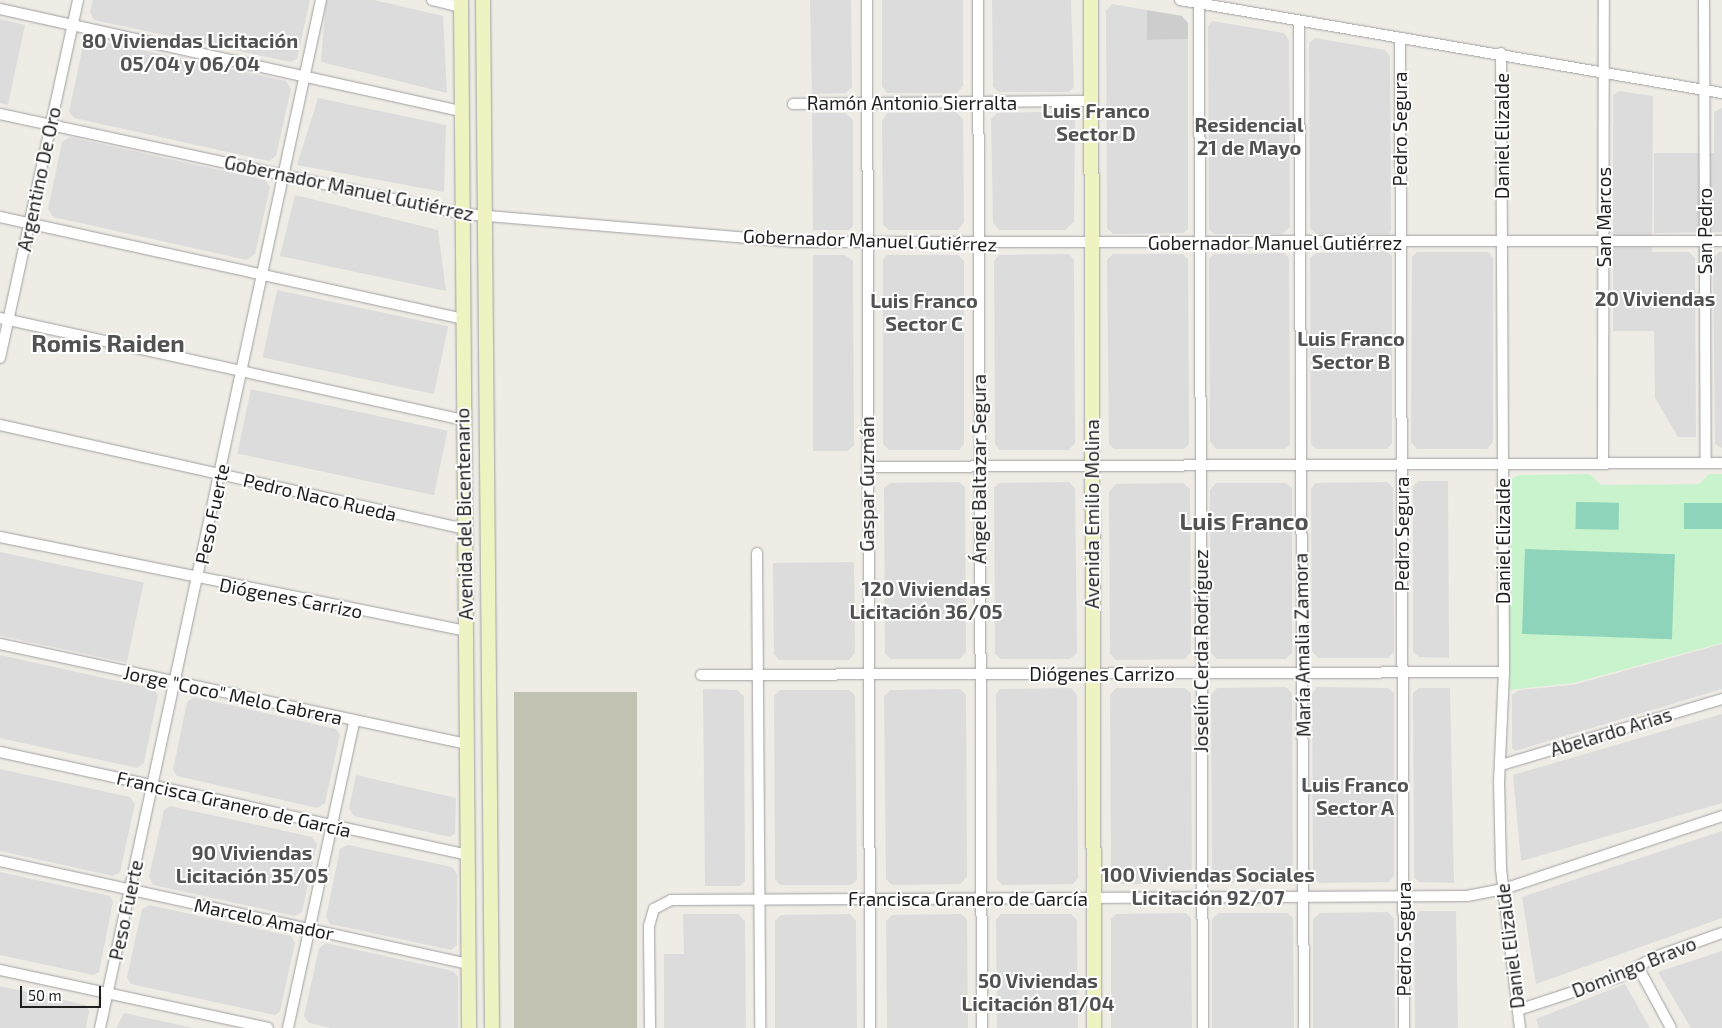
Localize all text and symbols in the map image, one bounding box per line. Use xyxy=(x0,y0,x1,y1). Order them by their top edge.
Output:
district label: 80 Viviendas Licitación 05/04 y 06/04 xyxy=(81,28,299,75)
street label: Pedro Segura xyxy=(1389,72,1411,186)
street label: Daniel Elizalde xyxy=(1491,73,1513,199)
street label: Ramón Antonio Sierralta xyxy=(807,92,1017,114)
district label: Luis Franco Sector D xyxy=(1042,99,1150,146)
street label: Argentino De Oro xyxy=(13,105,65,253)
district label: Residencial 21 de Mayo xyxy=(1194,112,1304,159)
street label: Gobernador Manuel Gutiérrez xyxy=(222,150,476,226)
street label: San Marcos xyxy=(1593,167,1615,267)
street label: San Pedro xyxy=(1694,188,1716,274)
street label: Gobernador Manuel Gutiérrez xyxy=(742,224,998,256)
street label: Gobernador Manuel Gutiérrez xyxy=(1147,232,1403,254)
district label: 20 Viviendas xyxy=(1595,286,1715,310)
district label: Luis Franco Sector C xyxy=(870,289,978,336)
district label: Luis Franco Sector B xyxy=(1297,327,1405,374)
district label: Romis Raiden xyxy=(31,329,185,357)
street label: Ángel Baltazar Segura xyxy=(968,373,990,565)
street label: Avenida del Bicentenario xyxy=(451,407,477,621)
street label: Gaspar Guzmán xyxy=(856,416,878,552)
street label: Avenida Emilio Molina xyxy=(1081,419,1103,609)
street label: Peso Fuerte xyxy=(190,462,234,566)
street label: Pedro Naco Rueda xyxy=(241,468,399,526)
street label: Pedro Segura xyxy=(1391,477,1413,591)
street label: Daniel Elizalde xyxy=(1492,478,1514,604)
district label: Luis Franco xyxy=(1179,507,1309,535)
street label: Joselín Cerda Rodríguez xyxy=(1190,549,1212,753)
street label: María Amalia Zamora xyxy=(1289,552,1315,738)
street label: Diógenes Carrizo xyxy=(217,573,365,623)
district label: 120 Viviendas Licitación 36/05 xyxy=(849,577,1003,624)
street label: Jorge "Coco" Melo Cabrera xyxy=(121,661,345,729)
street label: Diógenes Carrizo xyxy=(1029,663,1175,685)
street label: Abelardo Arias xyxy=(1547,703,1675,761)
street label: Francisca Granero de García xyxy=(115,766,353,842)
district label: Luis Franco Sector A xyxy=(1301,772,1409,819)
district label: 90 Viviendas Licitación 35/05 xyxy=(176,841,328,888)
street label: Peso Fuerte xyxy=(104,858,148,962)
district label: 100 Viviendas Sociales Licitación 92/07 xyxy=(1101,863,1315,910)
street label: Pedro Segura xyxy=(1393,882,1415,996)
street label: Daniel Elizalde xyxy=(1491,882,1529,1010)
street label: Francisca Granero de García xyxy=(848,888,1088,910)
street label: Marcelo Amador xyxy=(192,893,336,945)
street label: Domingo Bravo xyxy=(1569,932,1699,1002)
district label: 50 Viviendas Licitación 81/04 xyxy=(962,968,1114,1015)
scale bar xyxy=(22,976,104,1008)
text: 50 m xyxy=(28,986,62,1004)

